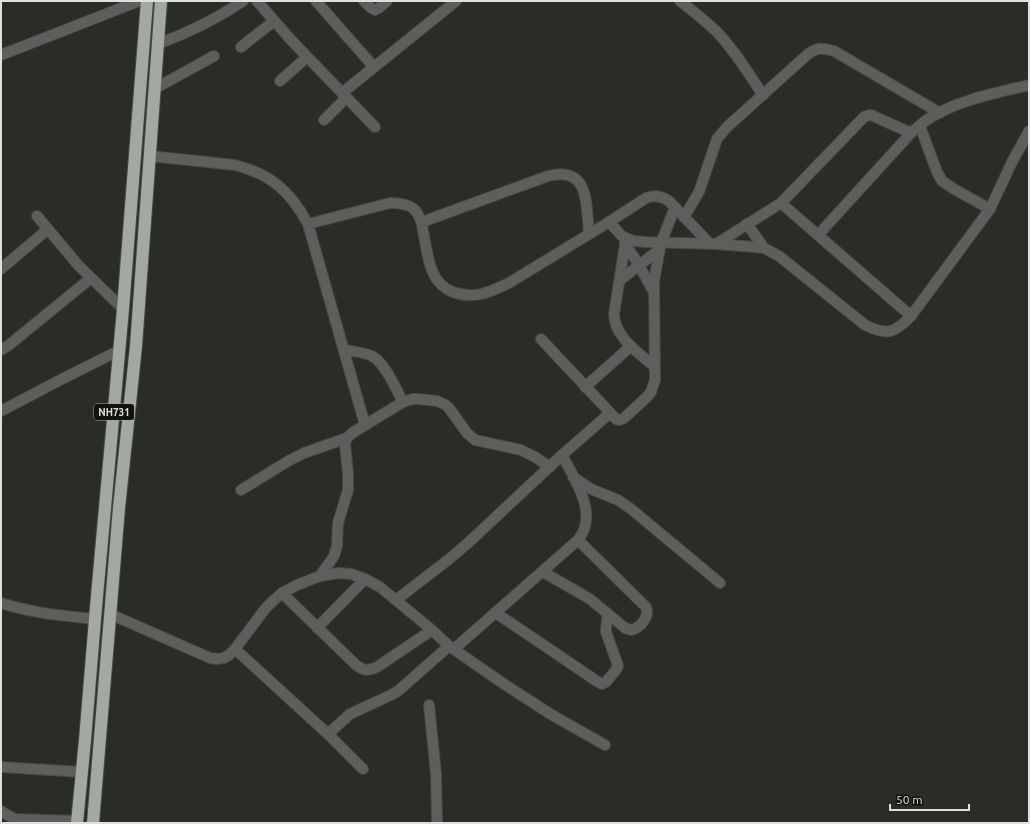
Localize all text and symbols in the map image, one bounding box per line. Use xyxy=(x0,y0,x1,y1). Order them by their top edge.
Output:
road number: NH731 xyxy=(94,404,134,420)
scale bar xyxy=(890,786,969,812)
text: 50 m xyxy=(896,793,923,806)

